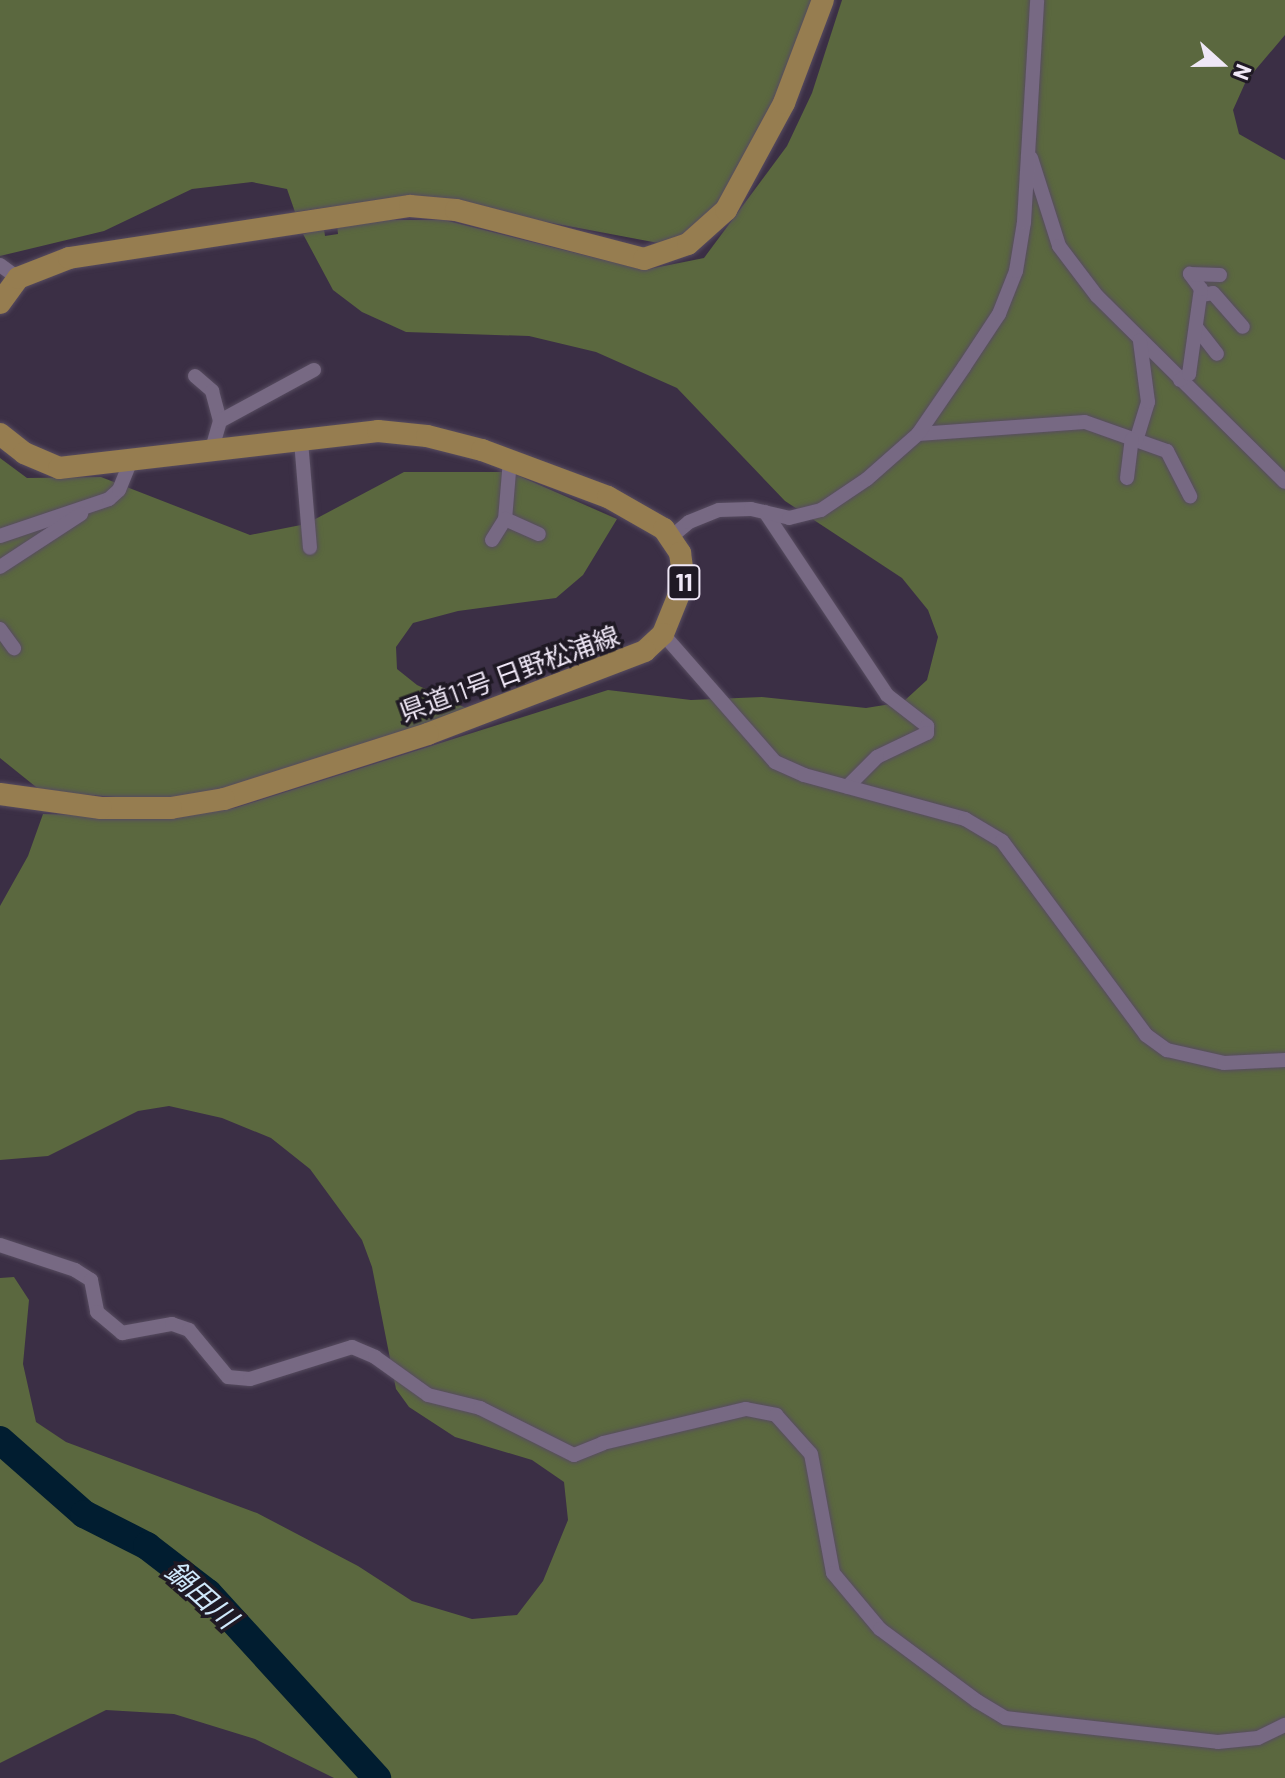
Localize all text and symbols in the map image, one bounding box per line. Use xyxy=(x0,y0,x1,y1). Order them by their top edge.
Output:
north arrow xyxy=(1181,24,1261,104)
text: N xyxy=(1229,61,1258,84)
road number: 11 xyxy=(666,562,702,602)
street label: 県道11号 日野松浦線 xyxy=(395,619,623,727)
water label: 鍋田川 xyxy=(160,1553,244,1635)

